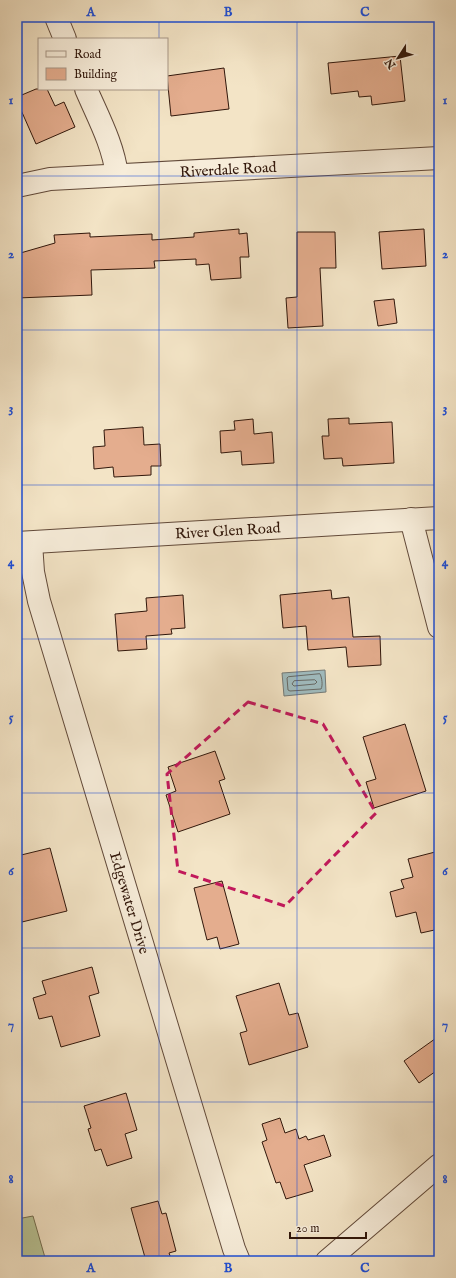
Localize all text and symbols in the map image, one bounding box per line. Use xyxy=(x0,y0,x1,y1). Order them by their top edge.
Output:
text: A xyxy=(86,4,97,21)
text: B xyxy=(224,4,233,21)
text: C xyxy=(360,4,370,21)
legend xyxy=(38,38,168,90)
north arrow xyxy=(378,38,418,78)
text: Road xyxy=(74,47,102,62)
text: N xyxy=(382,55,400,72)
text: Building xyxy=(74,67,118,82)
text: 1 xyxy=(9,92,14,109)
text: 1 xyxy=(443,92,448,109)
street label: Riverdale Road xyxy=(179,157,278,182)
text: 2 xyxy=(8,246,14,263)
text: 2 xyxy=(442,246,448,263)
text: 3 xyxy=(9,400,14,417)
text: 3 xyxy=(443,400,448,417)
street label: River Glen Road xyxy=(174,518,282,543)
text: 4 xyxy=(8,554,15,571)
text: 4 xyxy=(442,554,449,571)
text: 5 xyxy=(9,709,14,726)
text: 5 xyxy=(443,709,448,726)
street label: Edgewater Drive xyxy=(106,850,154,956)
text: 6 xyxy=(8,863,14,880)
text: 6 xyxy=(442,863,448,880)
text: 7 xyxy=(8,1017,14,1034)
text: 7 xyxy=(442,1017,448,1034)
text: 8 xyxy=(8,1171,14,1188)
text: 8 xyxy=(442,1171,448,1188)
scale bar xyxy=(290,1214,366,1240)
text: 20 m xyxy=(296,1221,319,1236)
text: A xyxy=(86,1260,97,1277)
text: B xyxy=(224,1260,233,1277)
text: C xyxy=(360,1260,370,1277)

